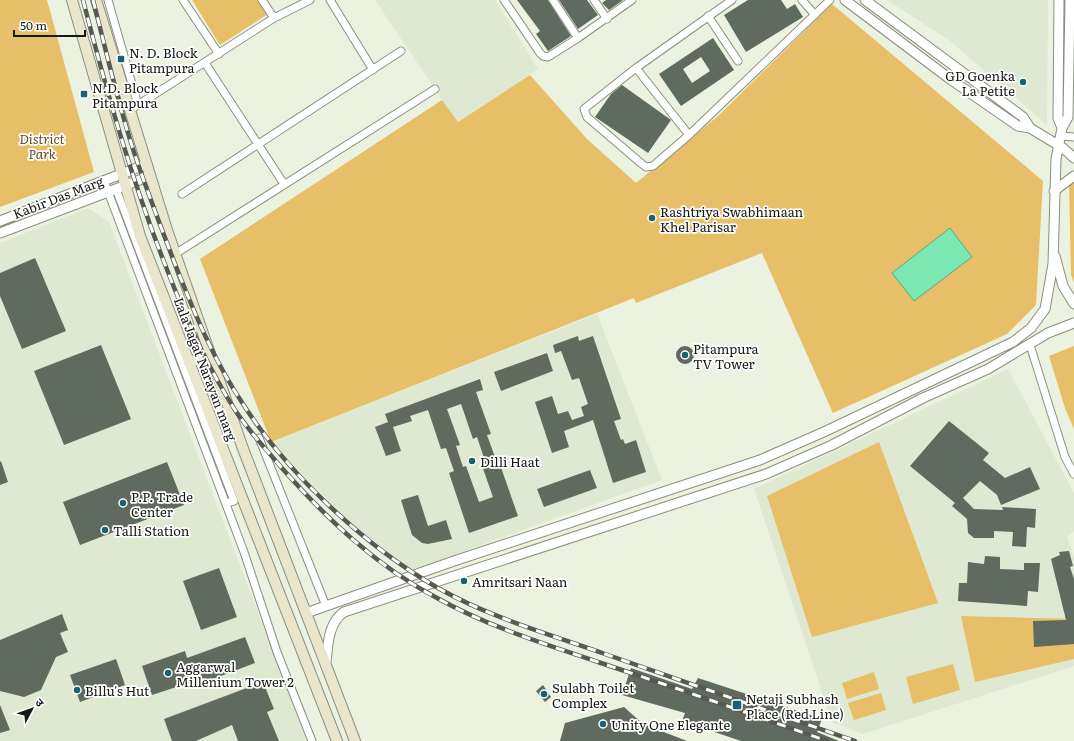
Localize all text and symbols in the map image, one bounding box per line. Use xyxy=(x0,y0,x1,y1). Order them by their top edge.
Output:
scale bar xyxy=(14,12,85,38)
text: 50 m xyxy=(20,16,47,34)
place label: N. D. Block Pitampura xyxy=(129,43,199,77)
marker: N. D. Block Pitampura xyxy=(116,54,126,64)
place label: GD Goenka La Petite xyxy=(945,66,1015,100)
marker: GD Goenka La Petite xyxy=(1018,77,1028,87)
place label: N.D. Block Pitampura xyxy=(92,78,159,112)
marker: N.D. Block Pitampura xyxy=(79,89,89,99)
park label: District Park xyxy=(19,129,66,163)
street label: Kabir Das Marg xyxy=(10,171,107,223)
place label: Rashtriya Swabhimaan Khel Parisar xyxy=(660,202,804,236)
marker: Rashtriya Swabhimaan Khel Parisar xyxy=(647,213,657,223)
street label: Lala Jagat Narayan marg xyxy=(170,294,242,444)
place label: Pitampura TV Tower xyxy=(693,339,759,373)
marker: Pitampura TV Tower xyxy=(680,350,690,360)
place label: Dilli Haat xyxy=(480,452,540,471)
marker: Dilli Haat xyxy=(467,456,477,466)
place label: P.P. Trade Center xyxy=(131,487,193,521)
marker: P.P. Trade Center xyxy=(118,498,128,508)
place label: Talli Station xyxy=(113,521,190,540)
marker: Talli Station xyxy=(100,525,110,535)
place label: Amritsari Naan xyxy=(472,572,568,591)
marker: Amritsari Naan xyxy=(459,576,469,586)
place label: Aggarwal Millenium Tower 2 xyxy=(176,657,294,691)
marker: Aggarwal Millenium Tower 2 xyxy=(163,668,173,678)
place label: Sulabh Toilet Complex xyxy=(552,678,635,712)
place label: Billu's Hut xyxy=(85,681,150,700)
marker: Billu's Hut xyxy=(72,685,82,695)
north arrow xyxy=(12,689,52,729)
marker: Sulabh Toilet Complex xyxy=(539,689,549,699)
place label: Netaji Subhash Place (Red Line) xyxy=(746,689,844,723)
text: उ xyxy=(32,694,49,710)
marker: Netaji Subhash Place (Red Line) xyxy=(731,699,743,711)
place label: Unity One Elegante xyxy=(611,715,730,734)
marker: Unity One Elegante xyxy=(598,719,608,729)

